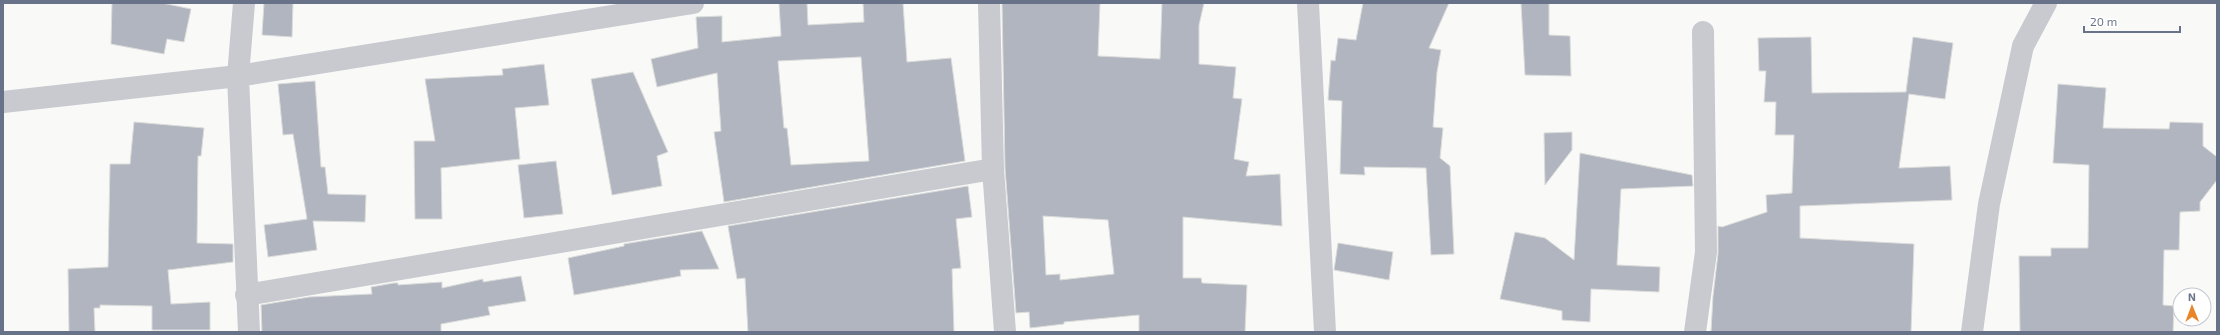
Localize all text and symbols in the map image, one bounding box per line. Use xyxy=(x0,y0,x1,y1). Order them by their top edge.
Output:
scale bar xyxy=(2084,8,2180,34)
text: 20 m xyxy=(2090,14,2117,28)
north arrow xyxy=(2172,287,2212,327)
text: N xyxy=(2188,290,2196,303)

